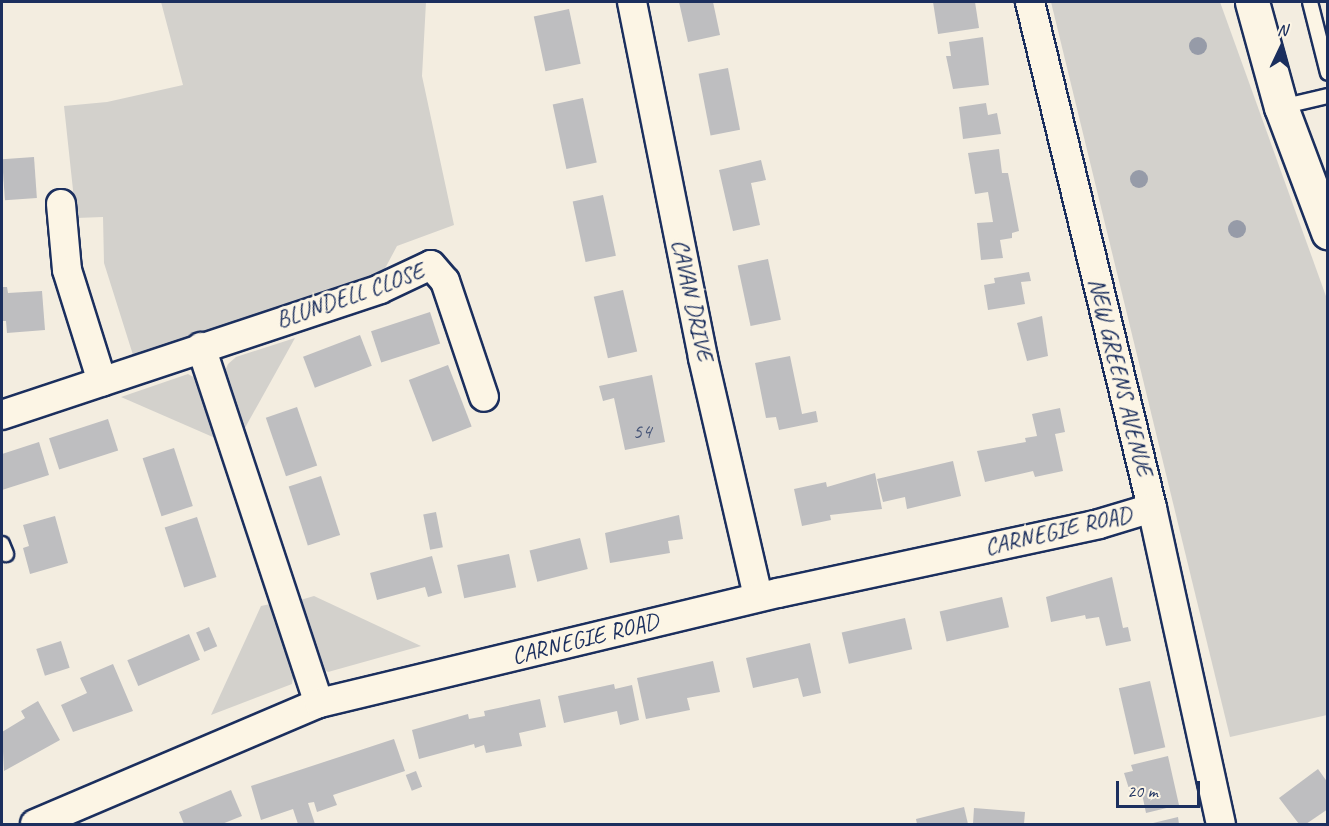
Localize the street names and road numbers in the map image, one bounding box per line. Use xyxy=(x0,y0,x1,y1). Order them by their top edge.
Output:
street label: CAVAN DRIVE xyxy=(665,237,719,363)
street label: BLUNDELL CLOSE xyxy=(272,257,428,335)
street label: NEW GREENS AVENUE xyxy=(1081,275,1159,479)
street label: CARNEGIE ROAD xyxy=(981,500,1135,562)
street label: CARNEGIE ROAD xyxy=(508,607,662,671)

